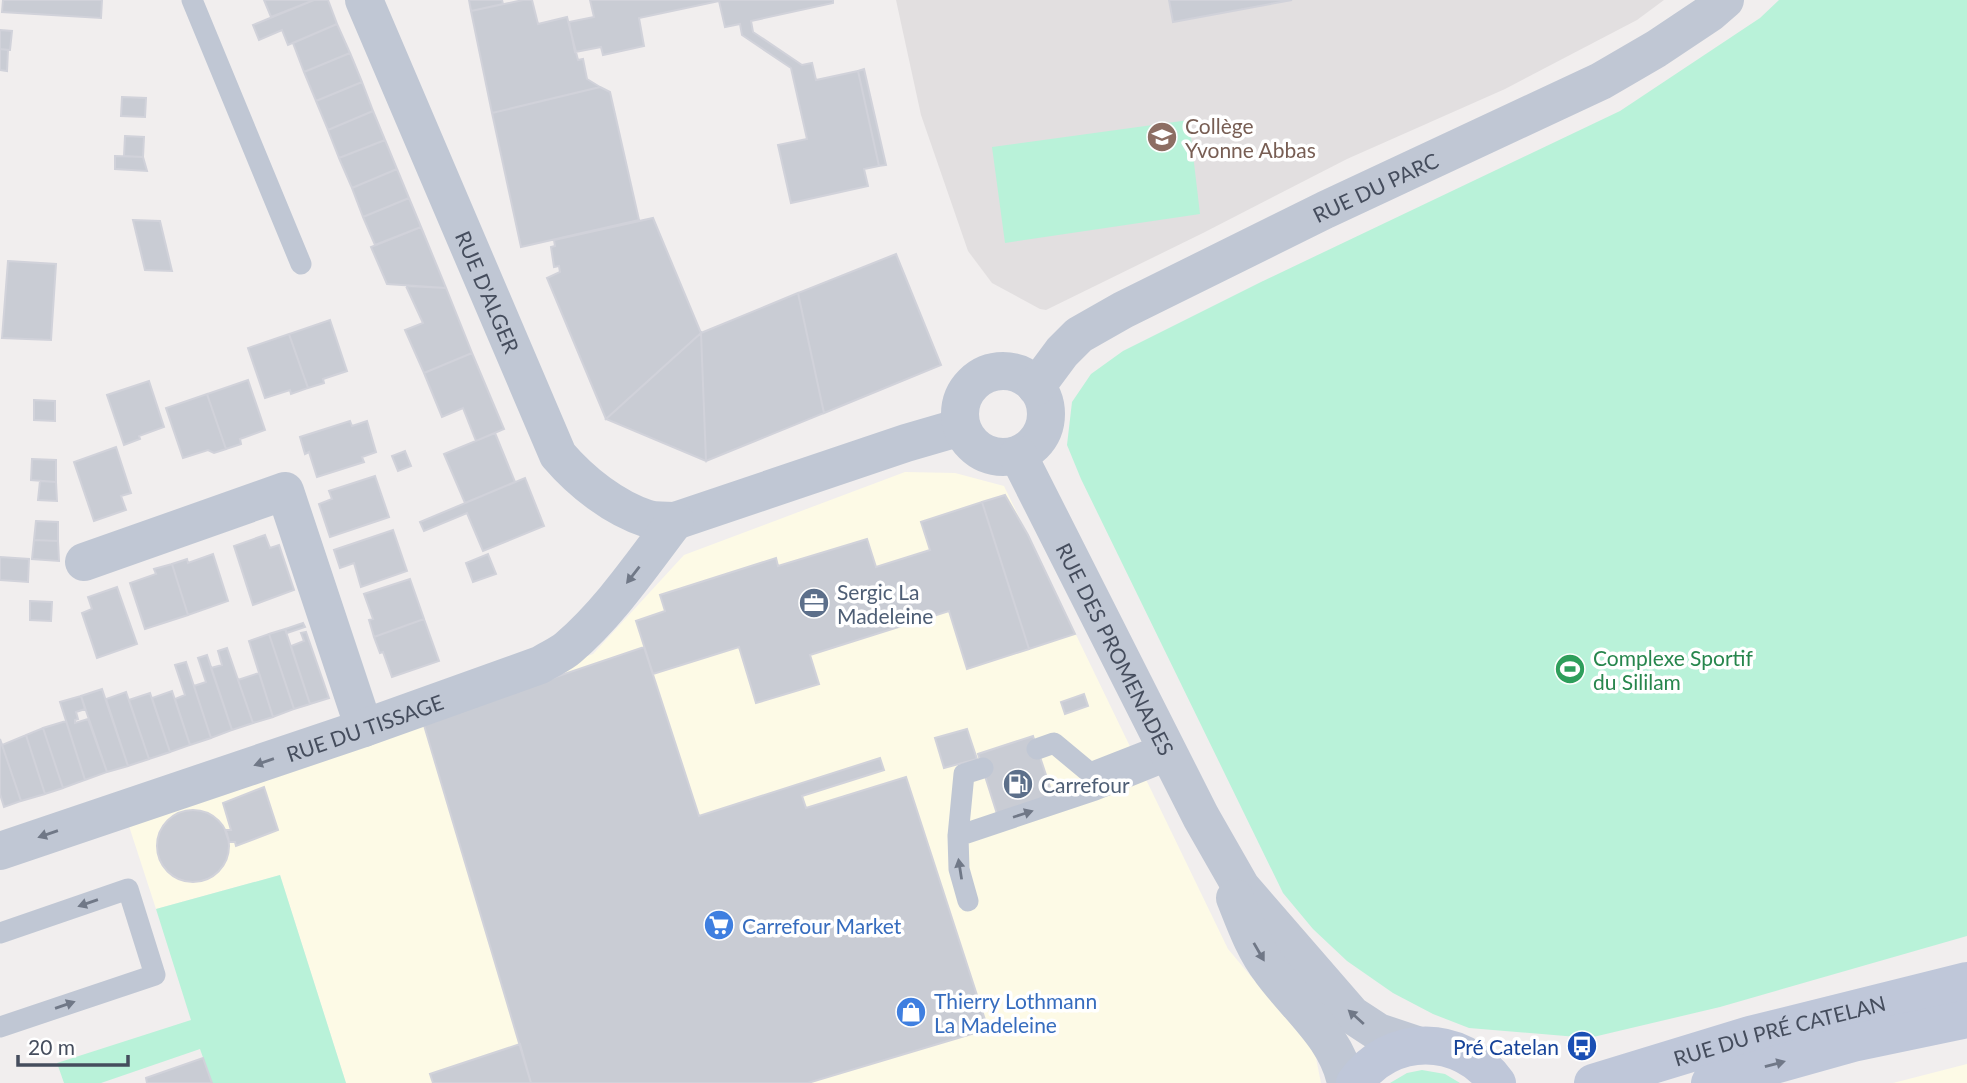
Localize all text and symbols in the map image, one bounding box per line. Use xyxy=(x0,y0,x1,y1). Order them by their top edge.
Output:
place label: Collège Yvonne Abbas xyxy=(1185,113,1316,162)
school or university icon: Collège Yvonne Abbas xyxy=(1145,120,1179,154)
street label: RUE DU PARC xyxy=(1308,147,1442,227)
street label: RUE D'ALGER xyxy=(451,227,526,357)
street label: RUE DES PROMENADES xyxy=(1052,538,1180,759)
one-way arrow xyxy=(626,566,641,584)
place label: Sergic La Madeleine xyxy=(837,579,933,628)
office icon: Sergic La Madeleine xyxy=(797,586,831,620)
place label: Complexe Sportif du Sililam xyxy=(1593,645,1754,694)
sports icon: Complexe Sportif du Sililam xyxy=(1553,652,1587,686)
street label: RUE DU TISSAGE xyxy=(283,688,446,766)
one-way arrow xyxy=(253,757,274,768)
fuel station icon: Carrefour xyxy=(1001,767,1035,801)
place label: Carrefour xyxy=(1041,772,1130,797)
one-way arrow xyxy=(1013,808,1034,819)
one-way arrow xyxy=(37,829,58,840)
one-way arrow xyxy=(955,858,966,880)
one-way arrow xyxy=(78,898,99,909)
supermarket icon: Carrefour Market xyxy=(702,908,736,942)
place label: Carrefour Market xyxy=(742,913,902,938)
one-way arrow xyxy=(1253,942,1265,961)
place label: Thierry Lothmann La Madeleine xyxy=(934,988,1097,1037)
street label: RUE DU PRÉ CATELAN xyxy=(1670,989,1888,1070)
shop icon: Thierry Lothmann La Madeleine xyxy=(894,995,928,1029)
one-way arrow xyxy=(54,999,75,1010)
one-way arrow xyxy=(1347,1009,1365,1025)
scale bar xyxy=(18,1024,128,1068)
bus stop icon: Pré Catelan xyxy=(1565,1029,1599,1063)
text: 20 m xyxy=(28,1034,75,1059)
place label: Pré Catelan xyxy=(1453,1034,1559,1059)
one-way arrow xyxy=(1765,1058,1787,1069)

